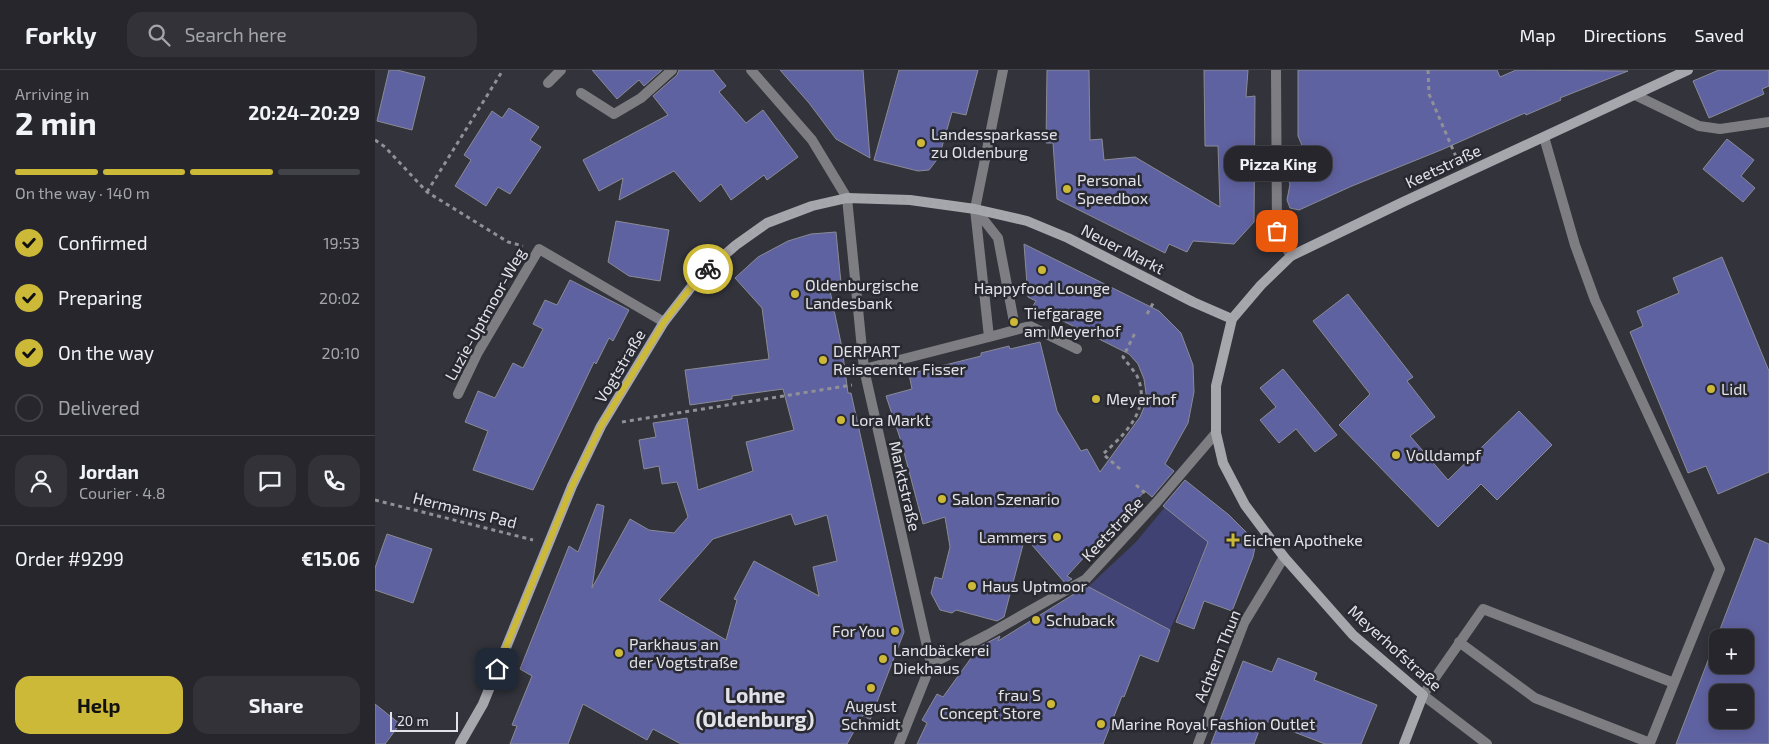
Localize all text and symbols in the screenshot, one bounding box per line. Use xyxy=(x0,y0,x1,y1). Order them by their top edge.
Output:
search box xyxy=(127,12,477,57)
text: Forkly xyxy=(25,20,97,49)
icon: search xyxy=(145,21,173,49)
text: Search here xyxy=(185,23,287,46)
text: Map xyxy=(1519,24,1556,46)
text: Directions xyxy=(1584,24,1667,46)
text: Saved xyxy=(1695,24,1744,46)
text: Arriving in xyxy=(15,84,89,103)
text: 20:24–20:29 xyxy=(248,101,360,124)
text: 2 min xyxy=(15,103,97,141)
place label: Landessparkasse zu Oldenburg xyxy=(931,124,1058,161)
marker: Landessparkasse zu Oldenburg xyxy=(915,137,927,149)
street label: Keetstraße xyxy=(1402,140,1484,191)
callout: Pizza King xyxy=(1223,146,1331,181)
text: Pizza King xyxy=(1239,154,1317,173)
place label: Personal Speedbox xyxy=(1077,170,1149,207)
text: On the way · 140 m xyxy=(15,183,150,202)
marker: Personal Speedbox xyxy=(1061,183,1073,195)
pin xyxy=(1256,210,1298,252)
icon: bag xyxy=(1263,217,1291,245)
street label: Neuer Markt xyxy=(1078,219,1168,278)
icon: check xyxy=(15,229,43,257)
text: Confirmed xyxy=(58,231,148,254)
text: 19:53 xyxy=(323,233,360,252)
street label: Luzie-Uptmoor-Weg xyxy=(440,244,529,383)
courier xyxy=(683,244,733,294)
icon: bike xyxy=(694,255,722,283)
marker: Happyfood Lounge xyxy=(1036,264,1048,276)
place label: Oldenburgische Landesbank xyxy=(805,275,919,312)
place label: Happyfood Lounge xyxy=(974,278,1110,297)
icon: check xyxy=(15,284,43,312)
text: Preparing xyxy=(58,286,142,309)
text: 20:02 xyxy=(319,288,360,307)
marker: Oldenburgische Landesbank xyxy=(789,288,801,300)
place label: Tiefgarage am Meyerhof xyxy=(1024,303,1122,340)
marker: Tiefgarage am Meyerhof xyxy=(1008,316,1020,328)
street label: Vogtstraße xyxy=(590,326,649,406)
icon: check xyxy=(15,339,43,367)
text: On the way xyxy=(58,341,154,364)
place label: DERPART Reisecenter Fisser xyxy=(833,341,966,378)
text: 20:10 xyxy=(322,343,360,362)
marker: DERPART Reisecenter Fisser xyxy=(817,354,829,366)
place label: Lidl xyxy=(1721,379,1747,398)
marker: Lidl xyxy=(1705,383,1717,395)
place label: Meyerhof xyxy=(1106,389,1177,408)
marker: Meyerhof xyxy=(1090,393,1102,405)
text: Delivered xyxy=(58,396,140,419)
place label: Lora Markt xyxy=(851,410,931,429)
marker: Lora Markt xyxy=(835,414,847,426)
street label: Marktstraße xyxy=(886,439,925,533)
place label: Volldampf xyxy=(1406,445,1482,464)
marker: Volldampf xyxy=(1390,449,1402,461)
button: person xyxy=(15,455,67,507)
button: chat xyxy=(244,455,296,507)
button: phone xyxy=(308,455,360,507)
text: Jordan xyxy=(79,460,139,483)
text: Courier · 4.8 xyxy=(79,483,166,502)
street label: Hermanns Pad xyxy=(411,487,519,532)
place label: Salon Szenario xyxy=(952,489,1060,508)
street label: Keetstraße xyxy=(1077,492,1146,565)
marker: Salon Szenario xyxy=(936,493,948,505)
place label: Lammers xyxy=(979,527,1047,546)
place label: Eichen Apotheke xyxy=(1243,530,1363,549)
marker: Lammers xyxy=(1051,531,1063,543)
marker: Eichen Apotheke xyxy=(1227,534,1239,546)
text: Order #9299 xyxy=(15,547,124,570)
text: €15.06 xyxy=(301,547,360,570)
place label: Haus Uptmoor xyxy=(982,576,1087,595)
marker: Haus Uptmoor xyxy=(966,580,978,592)
street label: Meyerhofstraße xyxy=(1345,601,1446,695)
street label: Achtern Thun xyxy=(1189,607,1244,705)
place label: Schuback xyxy=(1046,610,1115,629)
marker: Schuback xyxy=(1030,614,1042,626)
place label: For You xyxy=(832,621,885,640)
marker: For You xyxy=(889,625,901,637)
map controls xyxy=(1709,629,1754,729)
button: + xyxy=(1709,629,1754,674)
place label: Parkhaus an der Vogtstraße xyxy=(629,634,738,671)
place label: Landbäckerei Diekhaus xyxy=(893,640,989,677)
marker: Parkhaus an der Vogtstraße xyxy=(613,647,625,659)
pin xyxy=(476,648,518,690)
marker: Landbäckerei Diekhaus xyxy=(877,653,889,665)
icon: home xyxy=(483,655,511,683)
button: Help xyxy=(15,676,183,734)
button: Share xyxy=(193,676,360,734)
district label: Lohne (Oldenburg) xyxy=(696,682,814,731)
marker: August Schmidt xyxy=(865,682,877,694)
button: − xyxy=(1709,684,1754,729)
place label: frau S Concept Store xyxy=(939,685,1041,722)
place label: August Schmidt xyxy=(841,696,901,733)
marker: frau S Concept Store xyxy=(1045,698,1057,710)
scale bar xyxy=(390,709,457,732)
text: 20 m xyxy=(397,712,429,729)
place label: Marine Royal Fashion Outlet xyxy=(1111,714,1315,733)
marker: Marine Royal Fashion Outlet xyxy=(1095,718,1107,730)

